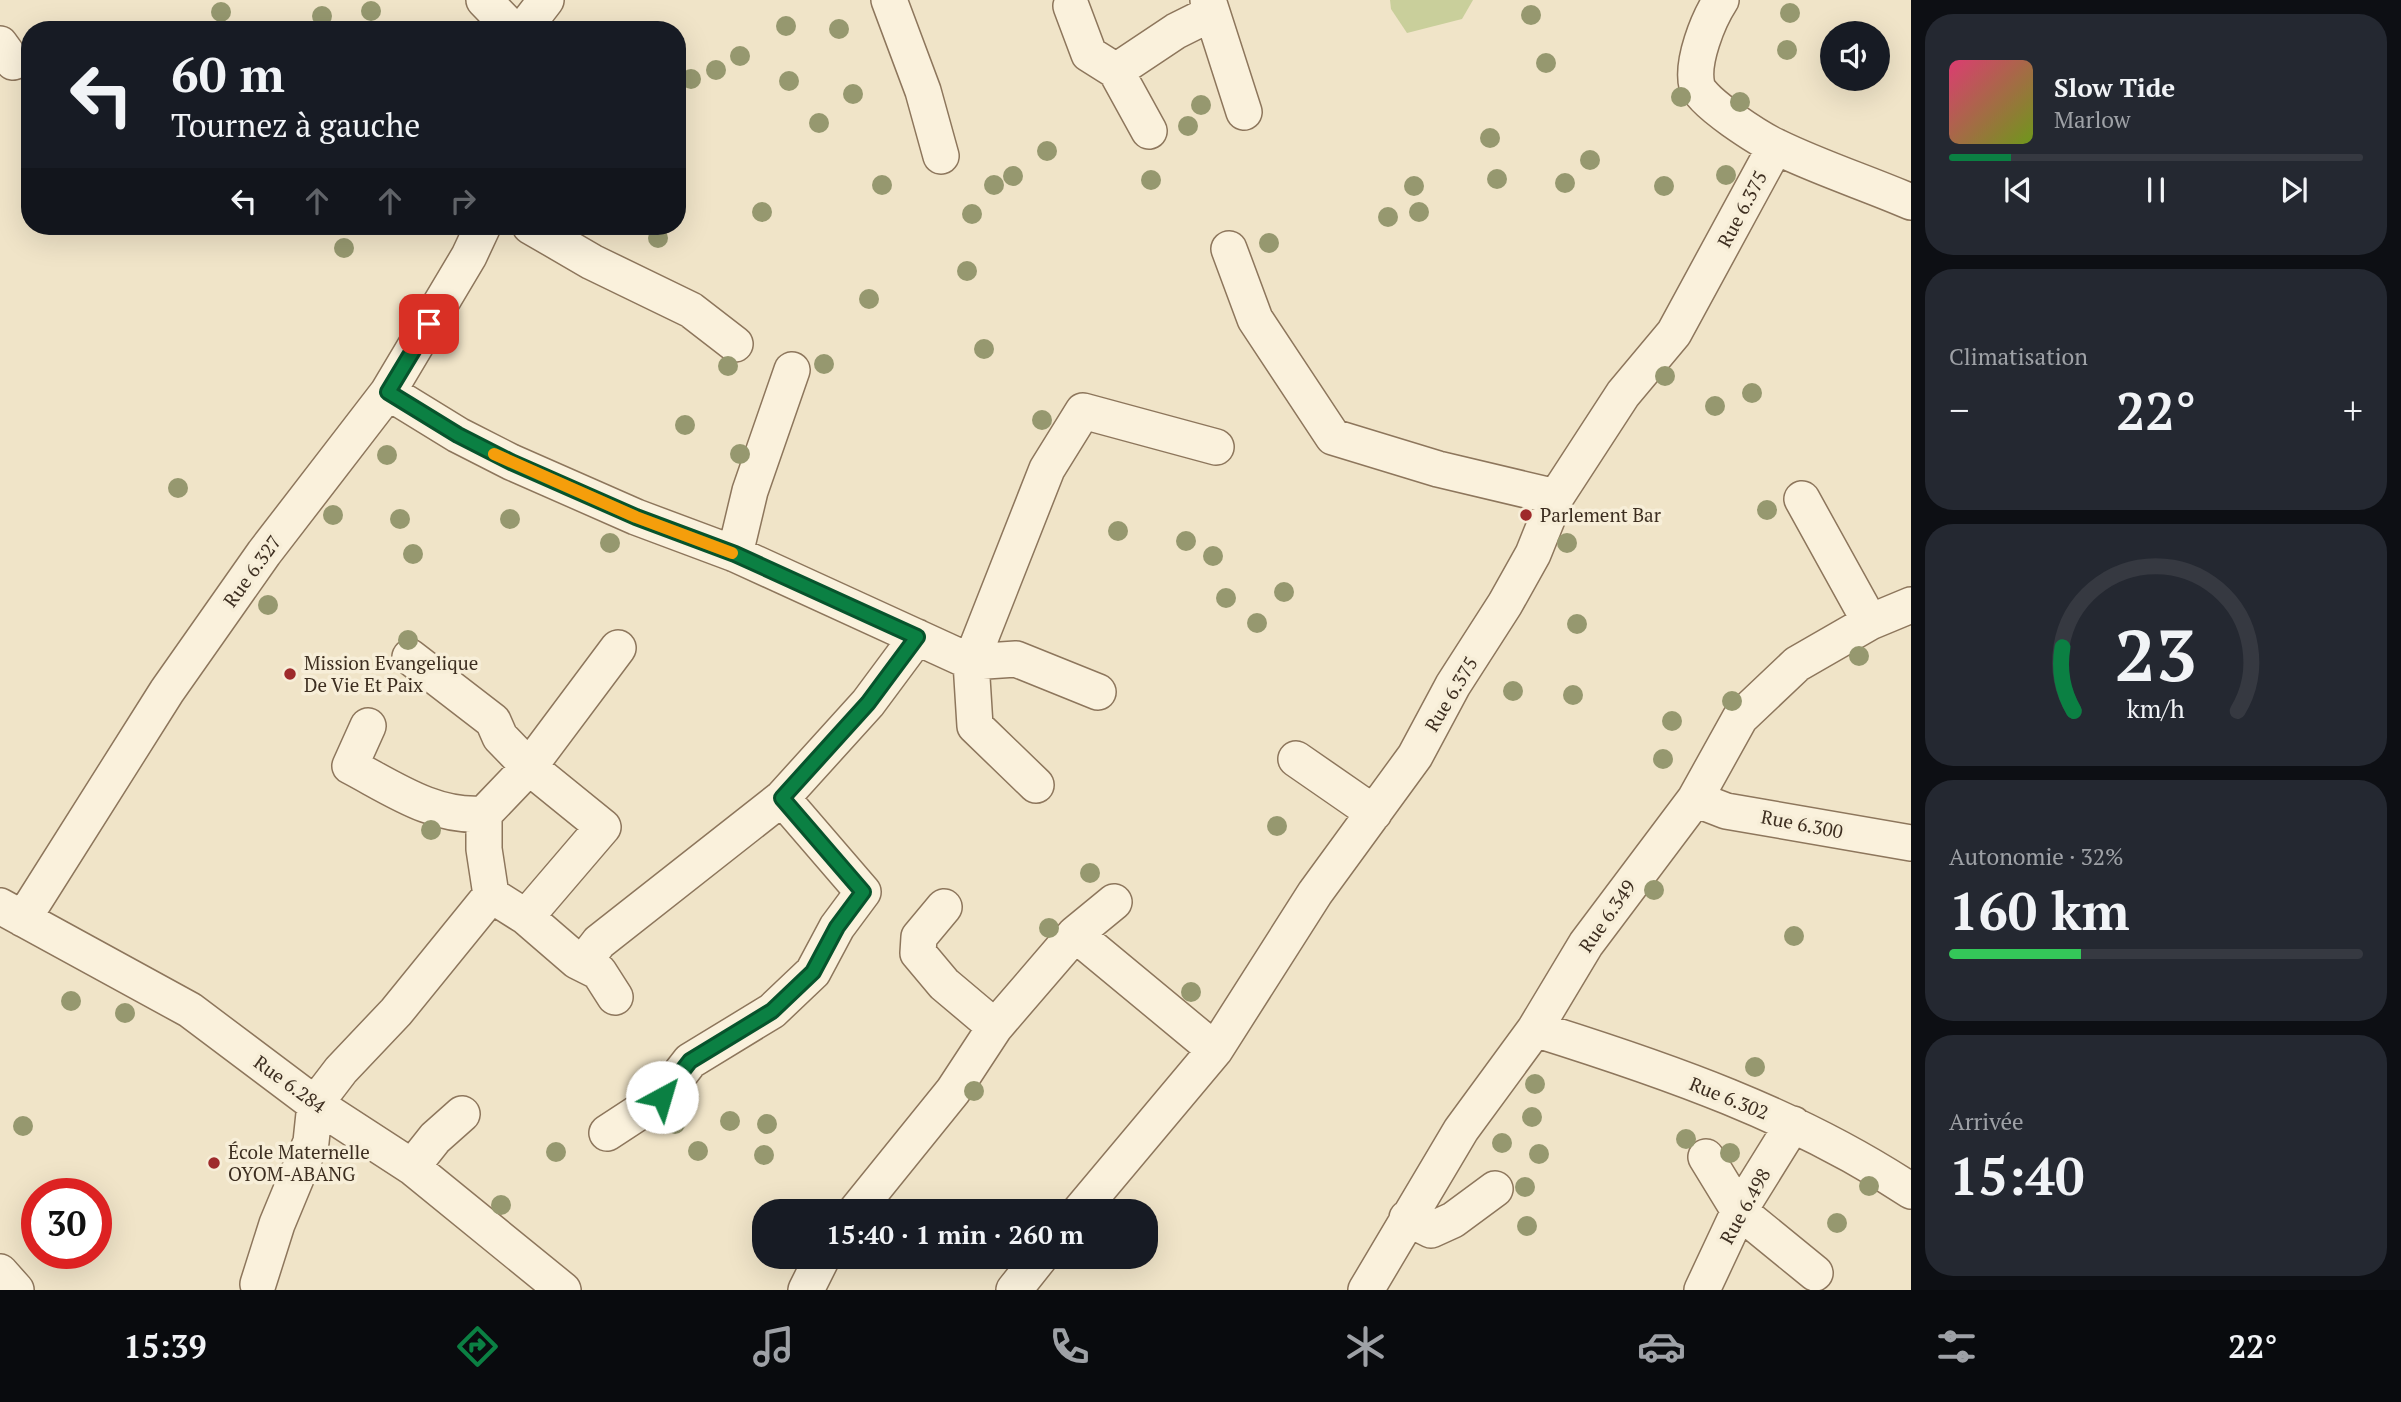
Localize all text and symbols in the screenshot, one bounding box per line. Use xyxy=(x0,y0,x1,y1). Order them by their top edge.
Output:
map controls xyxy=(1820,21,1890,91)
button: sound xyxy=(1820,21,1890,91)
text: 60 m xyxy=(171,41,285,106)
icon: left xyxy=(56,49,147,140)
text: Slow Tide xyxy=(2054,70,2175,104)
text: Tournez à gauche xyxy=(171,104,420,146)
text: Marlow xyxy=(2054,104,2131,135)
street label: Rue 6.375 xyxy=(1711,166,1772,251)
icon: previous xyxy=(1999,171,2037,209)
icon: pause xyxy=(2137,171,2175,209)
icon: next xyxy=(2275,171,2313,209)
icon: left xyxy=(225,182,263,220)
icon: ahead xyxy=(298,182,336,220)
icon: ahead xyxy=(371,182,409,220)
icon: right xyxy=(444,182,482,220)
pin xyxy=(399,294,459,354)
icon: arrive xyxy=(410,305,448,343)
text: Climatisation xyxy=(1949,341,2088,372)
text: 22° xyxy=(2116,376,2196,445)
text: − xyxy=(1949,385,1969,435)
text: + xyxy=(2343,385,2363,435)
place label: Parlement Bar xyxy=(1540,502,1662,527)
marker: Parlement Bar xyxy=(1518,507,1534,523)
street label: Rue 6.327 xyxy=(217,530,286,612)
text: 23 xyxy=(2115,605,2197,702)
place label: Mission Evangelique De Vie Et Paix xyxy=(304,650,478,697)
street label: Rue 6.375 xyxy=(1418,652,1483,736)
marker: Mission Evangelique De Vie Et Paix xyxy=(282,666,298,682)
text: km/h xyxy=(2127,692,2185,725)
street label: Rue 6.300 xyxy=(1759,803,1845,844)
text: Autonomie · 32% xyxy=(1949,841,2124,872)
street label: Rue 6.349 xyxy=(1573,875,1641,957)
text: 160 km xyxy=(1949,876,2130,945)
street label: Rue 6.284 xyxy=(249,1049,332,1119)
position arrow xyxy=(625,1060,699,1134)
street label: Rue 6.302 xyxy=(1686,1070,1772,1125)
text: Arrivée xyxy=(1949,1106,2024,1137)
place label: École Maternelle OYOM-ABANG xyxy=(228,1139,370,1186)
text: 15:40 xyxy=(1949,1141,2084,1210)
marker: École Maternelle OYOM-ABANG xyxy=(206,1155,222,1171)
street label: Rue 6.498 xyxy=(1714,1163,1776,1248)
speed limit sign: 30 xyxy=(21,1178,112,1269)
text: 15:40 · 1 min · 260 m xyxy=(826,1217,1084,1251)
icon: directions xyxy=(453,1322,502,1371)
icon: music xyxy=(749,1322,798,1371)
icon: phone xyxy=(1045,1322,1094,1371)
icon: climate xyxy=(1341,1322,1390,1371)
icon: car xyxy=(1637,1322,1686,1371)
icon: filters xyxy=(1932,1322,1981,1371)
text: 15:39 xyxy=(123,1325,207,1367)
text: 22° xyxy=(2228,1325,2278,1367)

